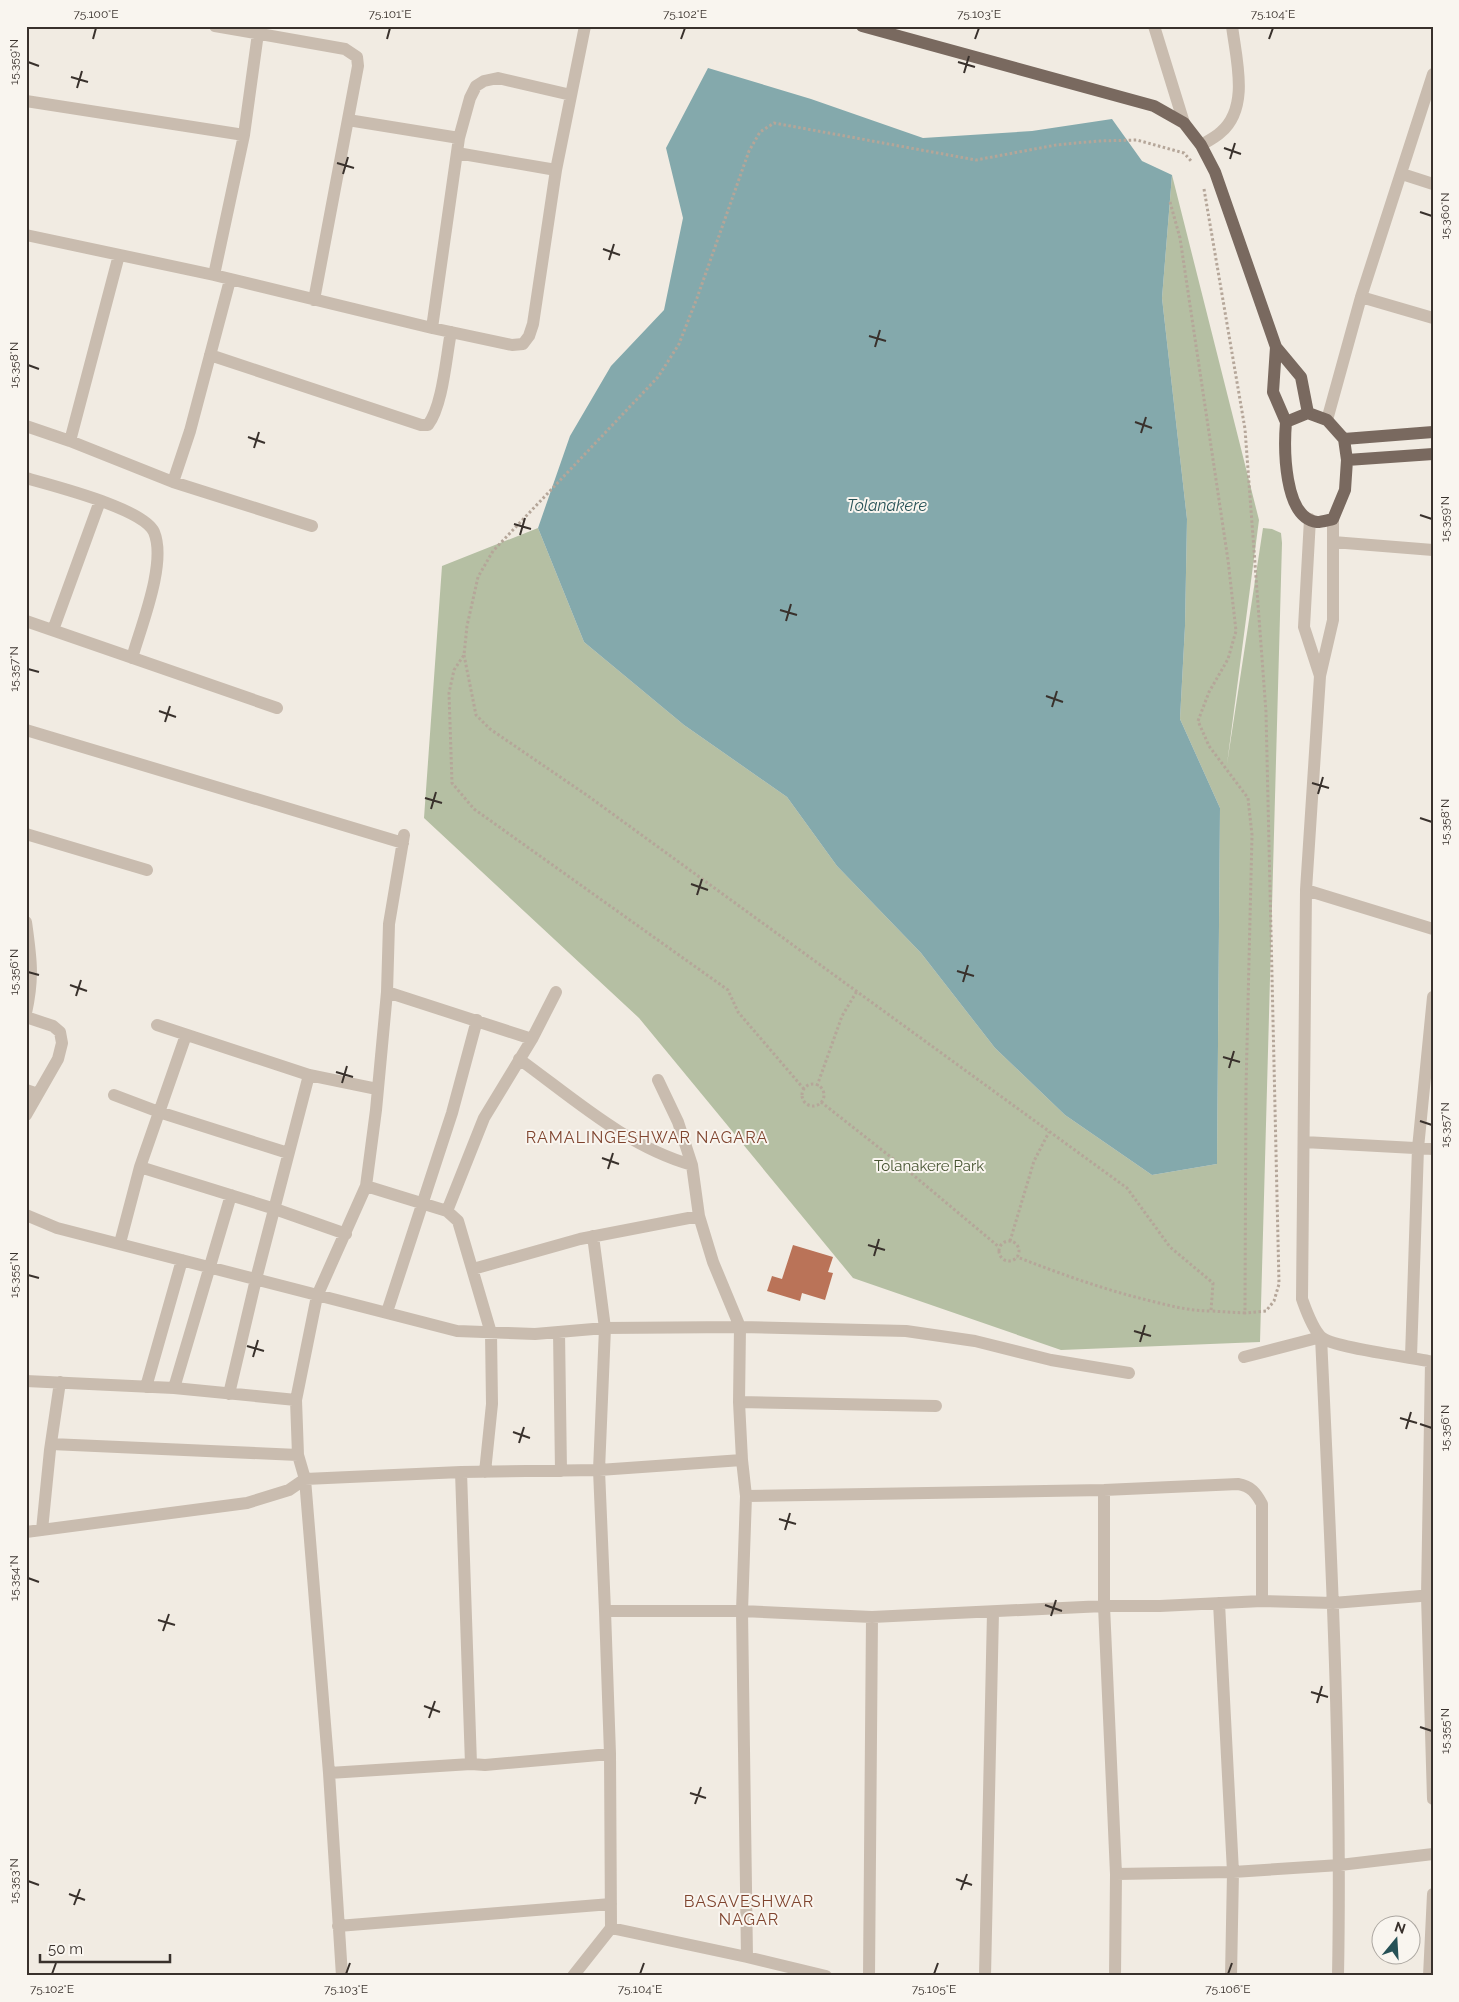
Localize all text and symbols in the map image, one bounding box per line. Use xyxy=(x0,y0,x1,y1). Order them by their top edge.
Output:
text: 75.100°E xyxy=(73,7,119,21)
text: 75.101°E xyxy=(369,7,411,21)
text: 75.102°E xyxy=(663,7,707,21)
text: 75.103°E xyxy=(957,7,1001,21)
text: 75.104°E xyxy=(1251,7,1295,21)
text: 15.359°N xyxy=(7,39,21,85)
text: 15.360°N xyxy=(1438,192,1452,240)
text: 15.358°N xyxy=(7,342,21,388)
water label: Tolanakere xyxy=(847,496,927,515)
text: 15.359°N xyxy=(1438,496,1452,542)
text: 15.357°N xyxy=(7,646,21,692)
text: 15.358°N xyxy=(1438,799,1452,845)
text: 15.356°N xyxy=(7,949,21,995)
text: 15.357°N xyxy=(1438,1102,1452,1148)
district label: RAMALINGESHWAR NAGARA xyxy=(526,1128,768,1147)
park label: Tolanakere Park xyxy=(874,1157,984,1175)
text: 15.355°N xyxy=(7,1252,21,1298)
text: 15.356°N xyxy=(1438,1405,1452,1451)
text: 15.354°N xyxy=(7,1555,21,1601)
text: 15.355°N xyxy=(1438,1708,1452,1754)
text: 15.353°N xyxy=(7,1858,21,1904)
district label: BASAVESHWAR NAGAR xyxy=(684,1892,814,1929)
north arrow xyxy=(1372,1914,1422,1964)
text: N xyxy=(1392,1918,1408,1937)
scale bar xyxy=(40,1932,170,1964)
text: 50 m xyxy=(48,1940,83,1958)
text: 75.102°E xyxy=(30,1982,74,1996)
text: 75.103°E xyxy=(324,1982,368,1996)
text: 75.104°E xyxy=(618,1982,662,1996)
text: 75.105°E xyxy=(912,1982,956,1996)
text: 75.106°E xyxy=(1205,1982,1251,1996)

